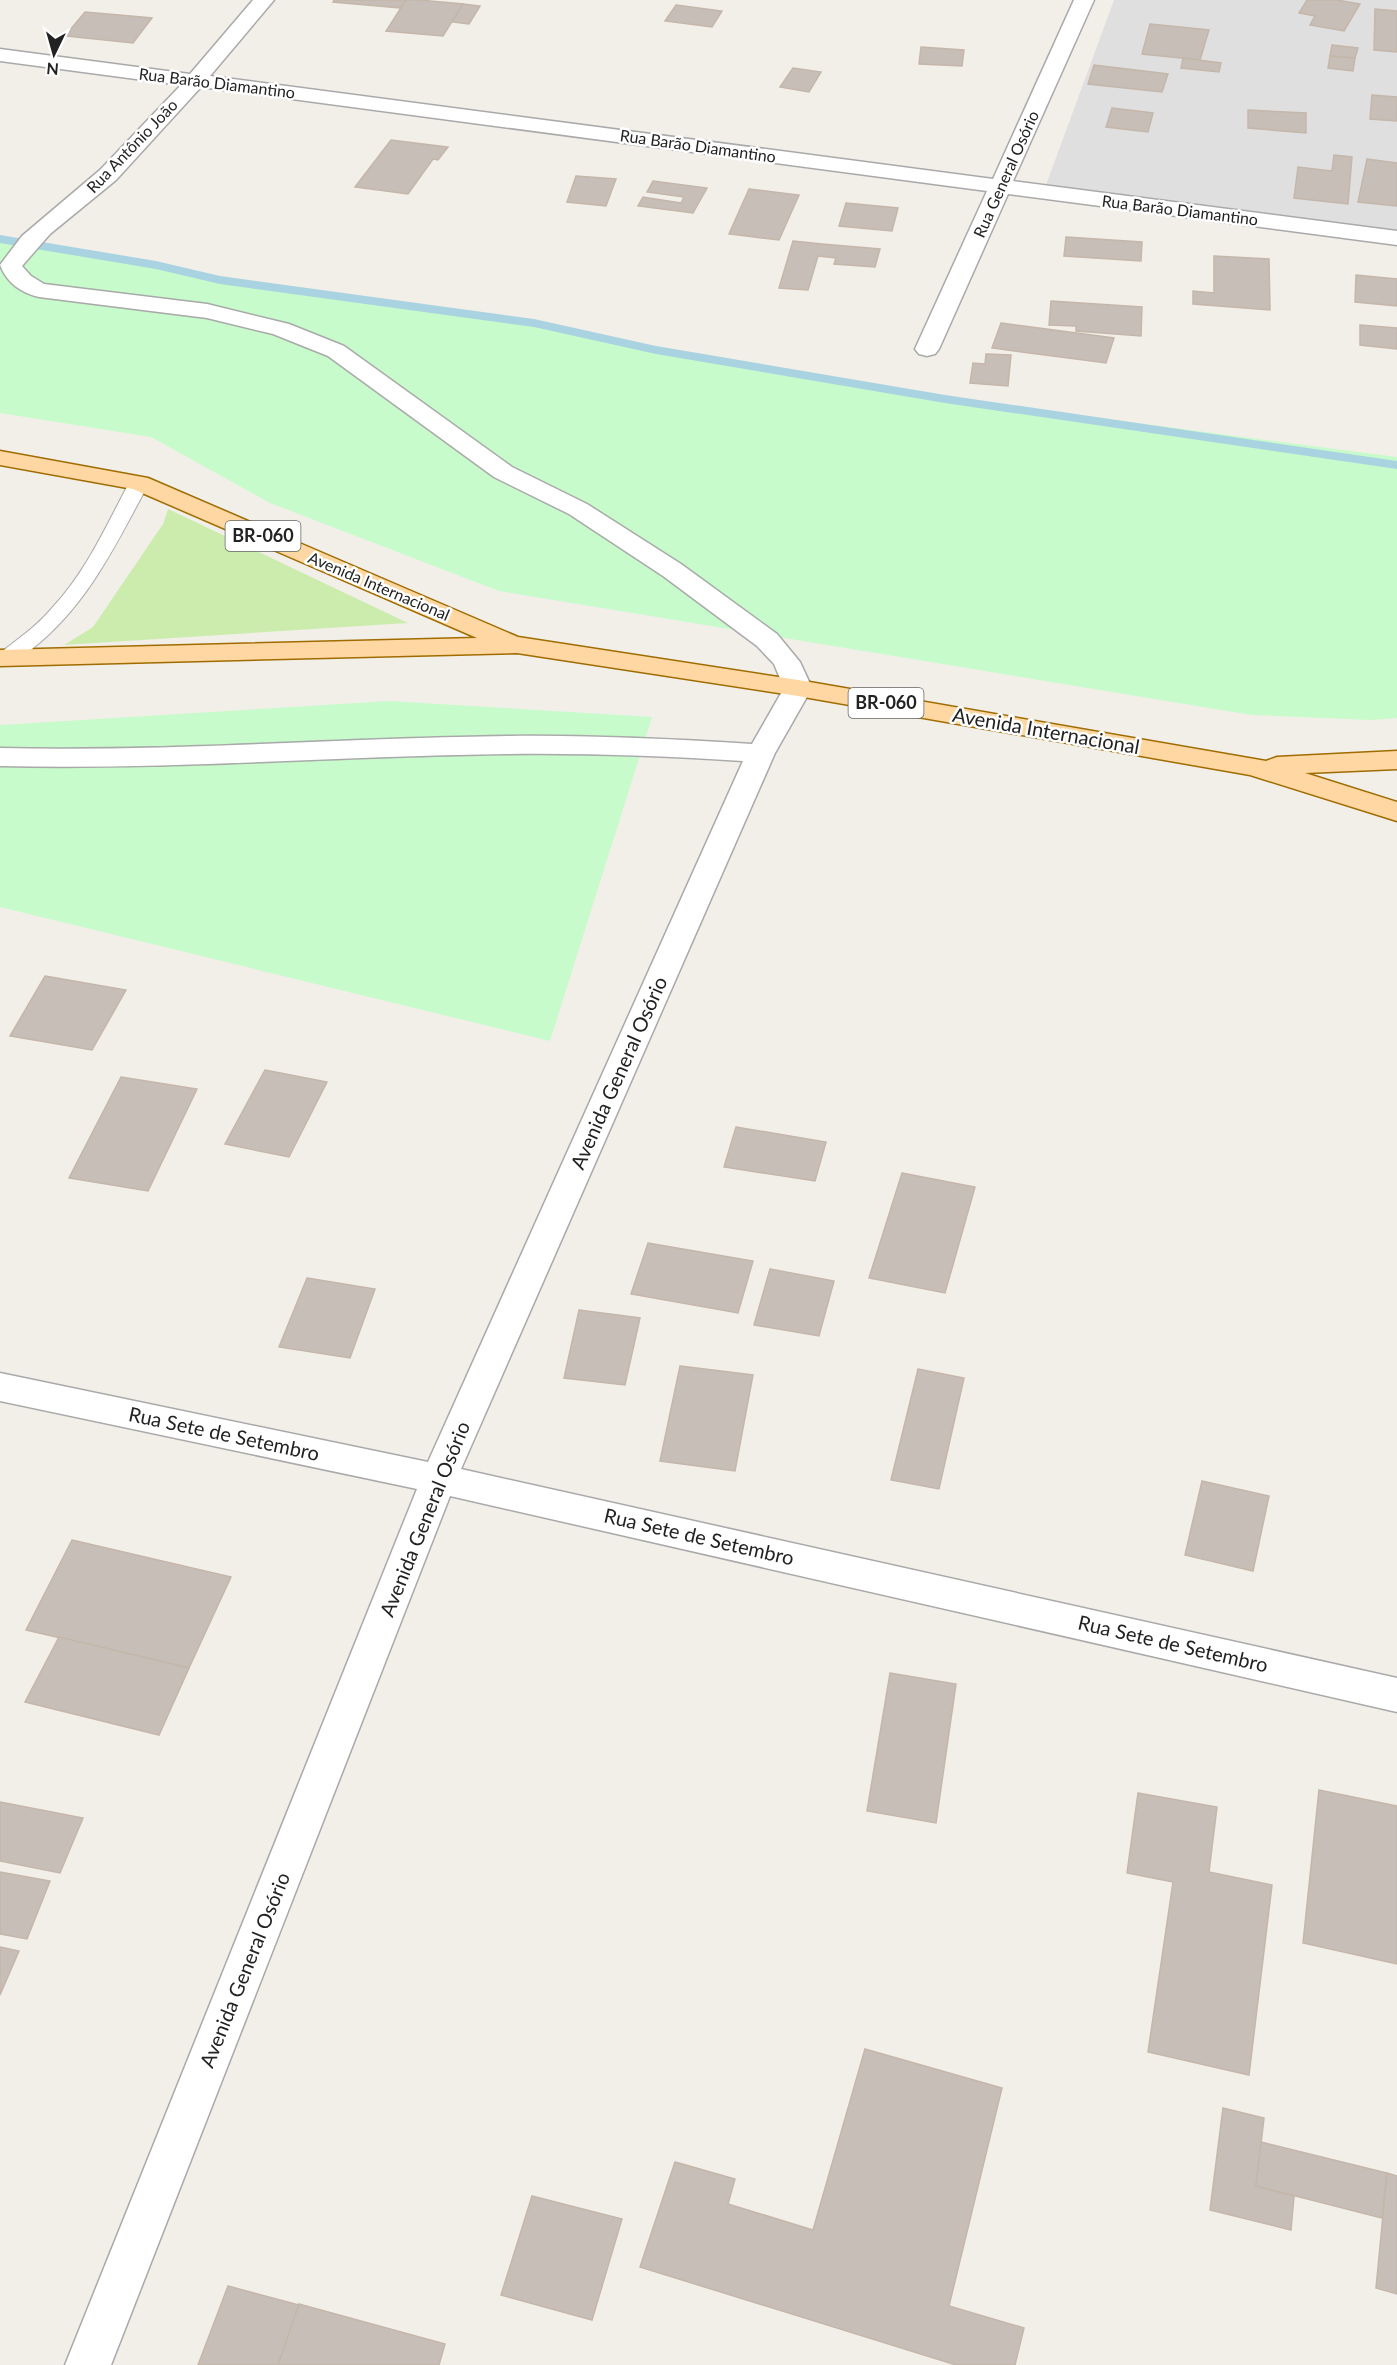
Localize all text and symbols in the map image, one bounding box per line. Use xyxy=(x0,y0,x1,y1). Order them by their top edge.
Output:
north arrow xyxy=(24,24,84,84)
text: N xyxy=(46,59,60,79)
street label: Rua Barão Diamantino xyxy=(138,63,296,102)
street label: Rua Antônio João xyxy=(82,95,181,196)
street label: Rua General Osório xyxy=(969,107,1042,240)
street label: Rua Barão Diamantino xyxy=(619,125,777,166)
street label: Rua Barão Diamantino xyxy=(1101,190,1259,229)
road number: BR-060 xyxy=(226,521,300,551)
street label: Avenida Internacional xyxy=(306,547,453,624)
road number: BR-060 xyxy=(848,688,924,718)
street label: Avenida Internacional xyxy=(951,702,1142,758)
street label: Avenida General Osório xyxy=(565,972,671,1173)
street label: Rua Sete de Setembro xyxy=(127,1401,322,1465)
street label: Avenida General Osório xyxy=(374,1417,474,1620)
street label: Rua Sete de Setembro xyxy=(602,1502,796,1570)
street label: Rua Sete de Setembro xyxy=(1076,1609,1270,1677)
street label: Avenida General Osório xyxy=(194,1868,294,2071)

